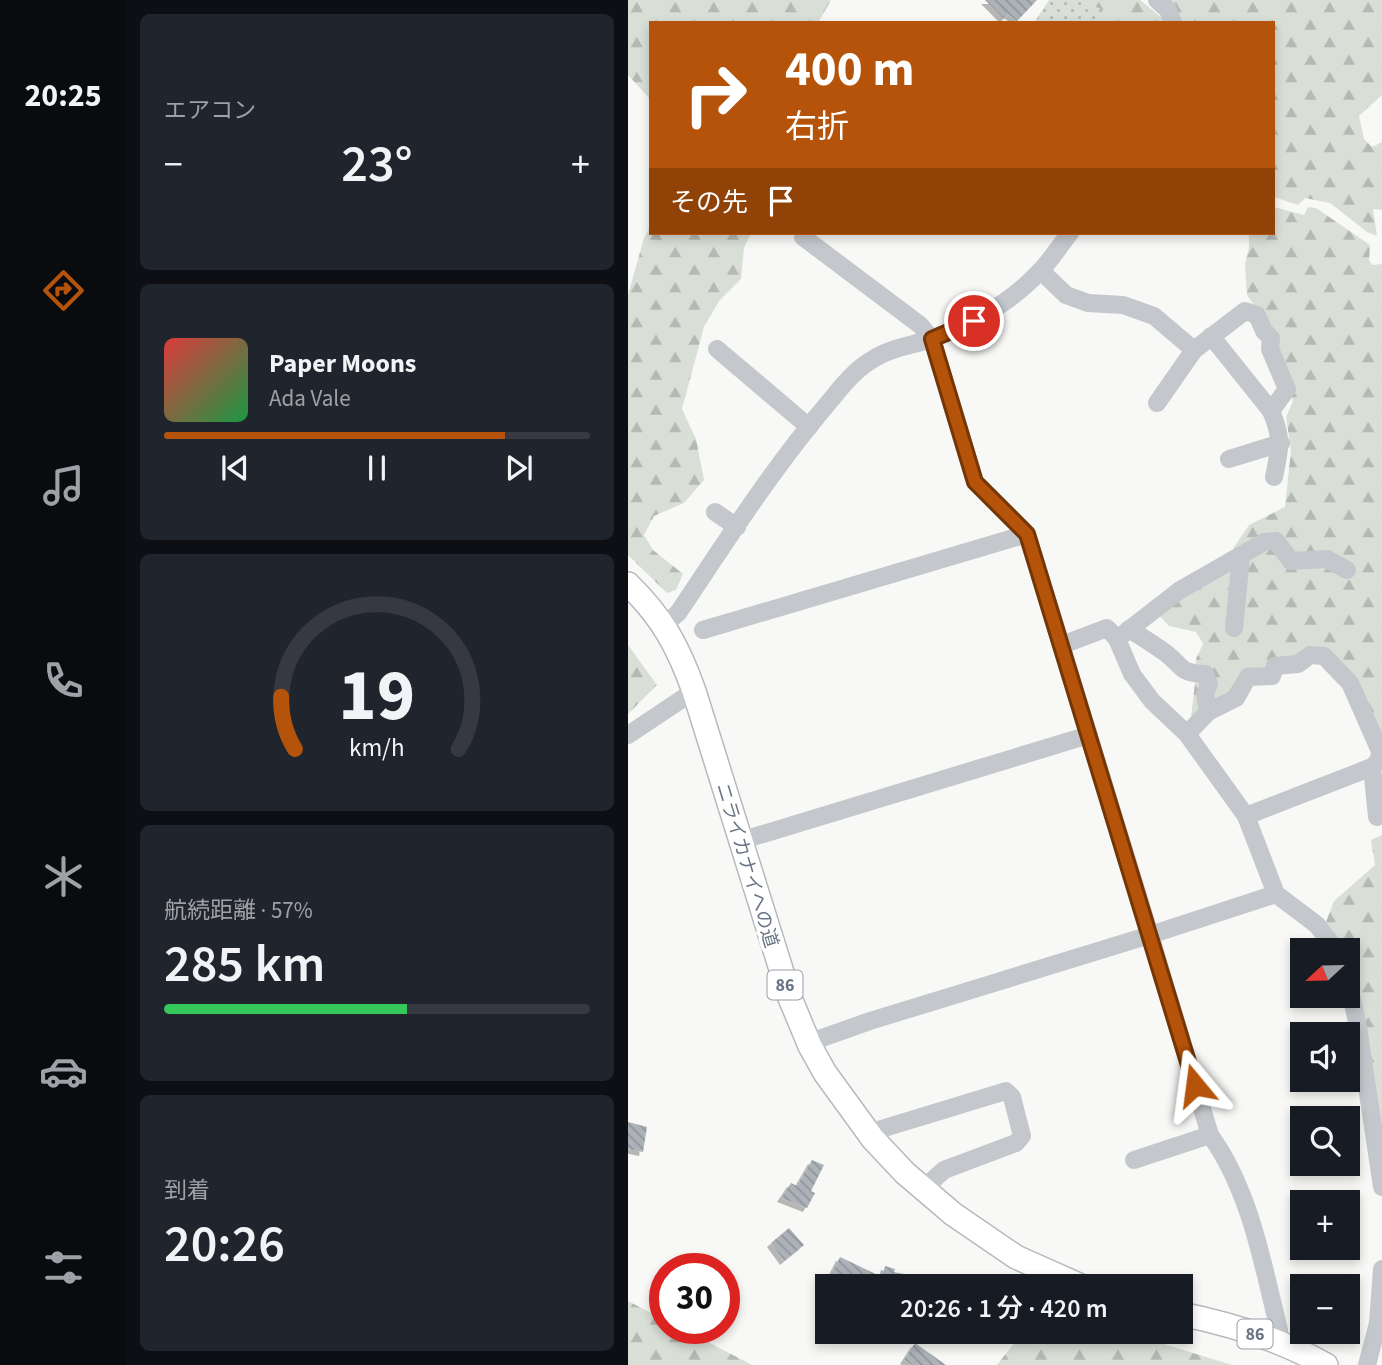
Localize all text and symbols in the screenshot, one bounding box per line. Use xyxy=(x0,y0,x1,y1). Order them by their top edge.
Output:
text: 400 m xyxy=(785,35,914,105)
icon: right xyxy=(670,49,761,140)
text: 20:25 xyxy=(24,73,102,119)
text: エアコン xyxy=(164,94,256,127)
text: 右折 xyxy=(785,104,849,150)
text: 23° xyxy=(341,128,413,202)
text: − xyxy=(164,138,183,192)
text: + xyxy=(571,138,590,192)
icon: arrive xyxy=(762,182,800,220)
text: その先 xyxy=(670,184,748,221)
icon: directions xyxy=(39,266,88,315)
pin xyxy=(944,291,1004,351)
icon: arrive xyxy=(955,302,993,340)
text: Paper Moons xyxy=(269,345,416,382)
text: Ada Vale xyxy=(269,382,351,415)
icon: previous xyxy=(216,449,254,487)
icon: pause xyxy=(358,449,396,487)
icon: next xyxy=(500,449,538,487)
icon: music xyxy=(39,461,88,510)
text: 19 xyxy=(339,644,415,748)
icon: phone xyxy=(39,656,88,705)
text: km/h xyxy=(349,729,405,765)
street label: ニライカナイへの道 xyxy=(709,780,784,951)
icon: climate xyxy=(39,852,88,901)
text: 航続距離 · 57% xyxy=(164,894,313,927)
text: 285 km xyxy=(164,928,325,1002)
north arrow xyxy=(1290,938,1360,1008)
map controls xyxy=(1290,938,1360,1344)
road number: 86 xyxy=(768,970,802,1000)
button: sound xyxy=(1290,1022,1360,1092)
icon: car xyxy=(39,1047,88,1096)
position arrow xyxy=(1158,1048,1232,1122)
button: search xyxy=(1290,1106,1360,1176)
text: 到着 xyxy=(164,1174,210,1207)
button: + xyxy=(1290,1190,1360,1260)
text: 20:26 xyxy=(164,1208,285,1282)
icon: filters xyxy=(39,1243,88,1292)
speed limit sign: 30 xyxy=(649,1253,740,1344)
button: − xyxy=(1290,1274,1360,1344)
text: 20:26 · 1 分 · 420 m xyxy=(900,1290,1108,1327)
road number: 86 xyxy=(1238,1320,1272,1349)

